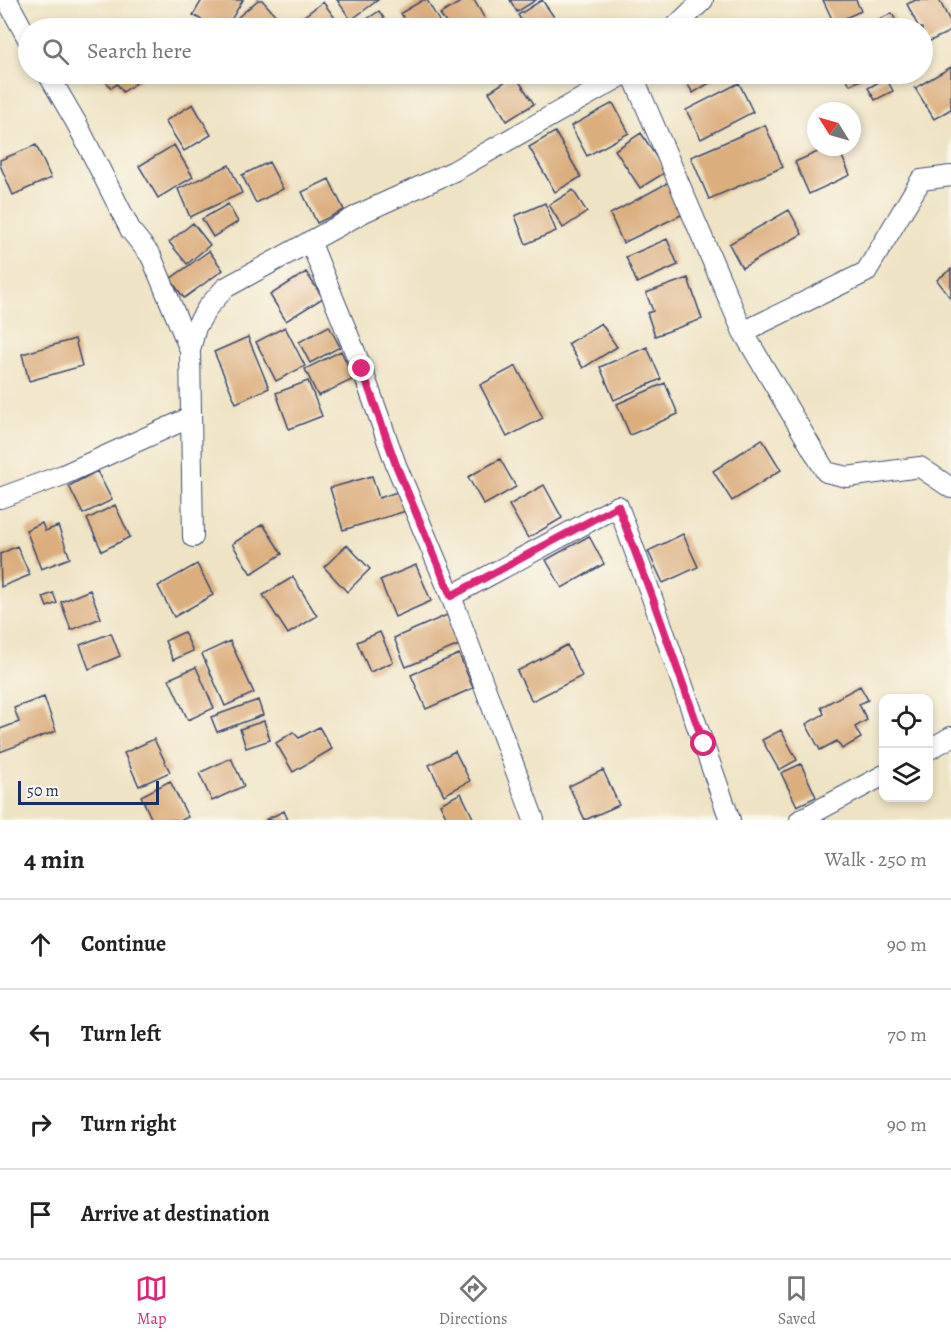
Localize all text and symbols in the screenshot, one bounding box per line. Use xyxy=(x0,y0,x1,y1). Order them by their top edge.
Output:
search box xyxy=(18,18,933,84)
icon: search xyxy=(39,35,72,68)
text: Search here xyxy=(87,36,192,66)
north arrow xyxy=(807,102,861,156)
route end xyxy=(348,355,374,381)
map controls xyxy=(879,694,933,802)
button: locate xyxy=(879,694,933,748)
route start xyxy=(690,730,716,756)
button: layers xyxy=(879,748,933,802)
scale bar xyxy=(18,778,159,806)
text: 50 m xyxy=(27,780,59,802)
text: 4 min xyxy=(24,842,85,877)
text: Walk · 250 m xyxy=(825,846,927,873)
icon: ahead xyxy=(24,928,57,961)
text: Continue xyxy=(81,929,166,959)
text: 90 m xyxy=(887,931,927,958)
icon: left xyxy=(24,1018,57,1051)
text: Turn left xyxy=(81,1019,161,1049)
text: 70 m xyxy=(887,1021,927,1048)
icon: right xyxy=(24,1108,57,1141)
text: Turn right xyxy=(81,1109,177,1139)
text: 90 m xyxy=(887,1111,927,1138)
icon: arrive xyxy=(24,1198,57,1231)
text: Arrive at destination xyxy=(81,1199,270,1229)
tab: Map xyxy=(135,1272,168,1330)
tab: Directions xyxy=(439,1272,507,1330)
tab: Saved xyxy=(778,1272,816,1330)

